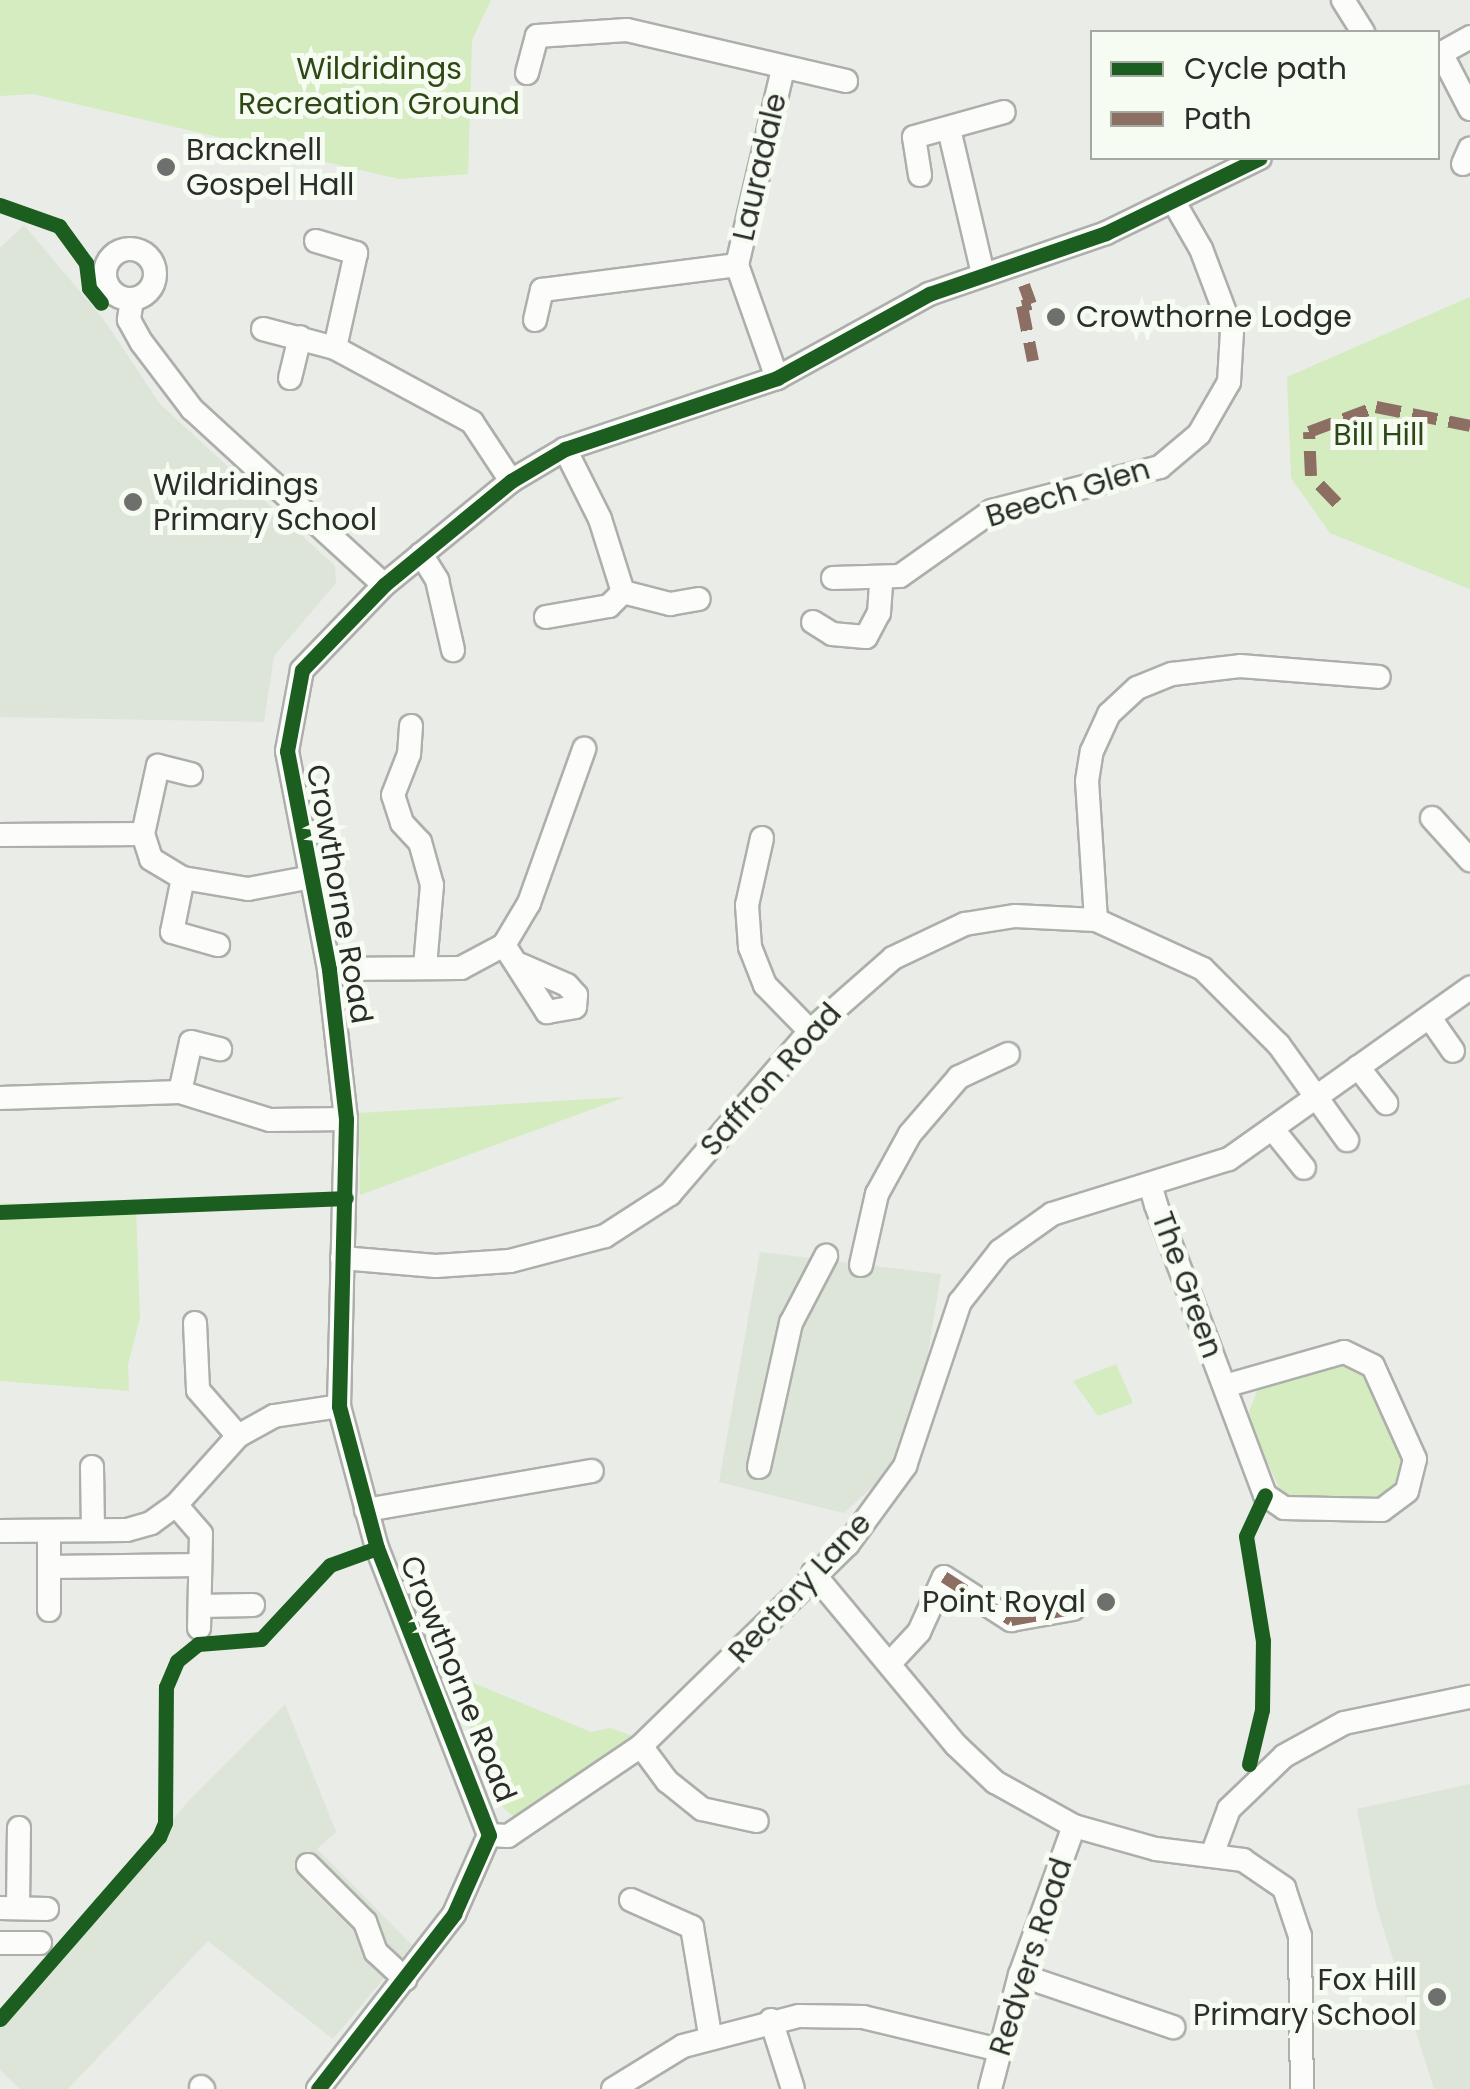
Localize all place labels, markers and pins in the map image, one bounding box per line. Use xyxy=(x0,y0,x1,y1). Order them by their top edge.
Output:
place label: Bracknell Gospel Hall xyxy=(186,132,354,202)
marker: Bracknell Gospel Hall xyxy=(155,156,177,178)
place label: Crowthorne Lodge xyxy=(1076,299,1352,335)
marker: Crowthorne Lodge xyxy=(1045,306,1067,328)
place label: Wildridings Primary School xyxy=(153,467,377,538)
marker: Wildridings Primary School xyxy=(122,491,144,513)
place label: Point Royal xyxy=(922,1584,1086,1620)
marker: Point Royal xyxy=(1095,1591,1117,1613)
place label: Fox Hill Primary School xyxy=(1193,1962,1417,2032)
marker: Fox Hill Primary School xyxy=(1426,1986,1448,2008)

